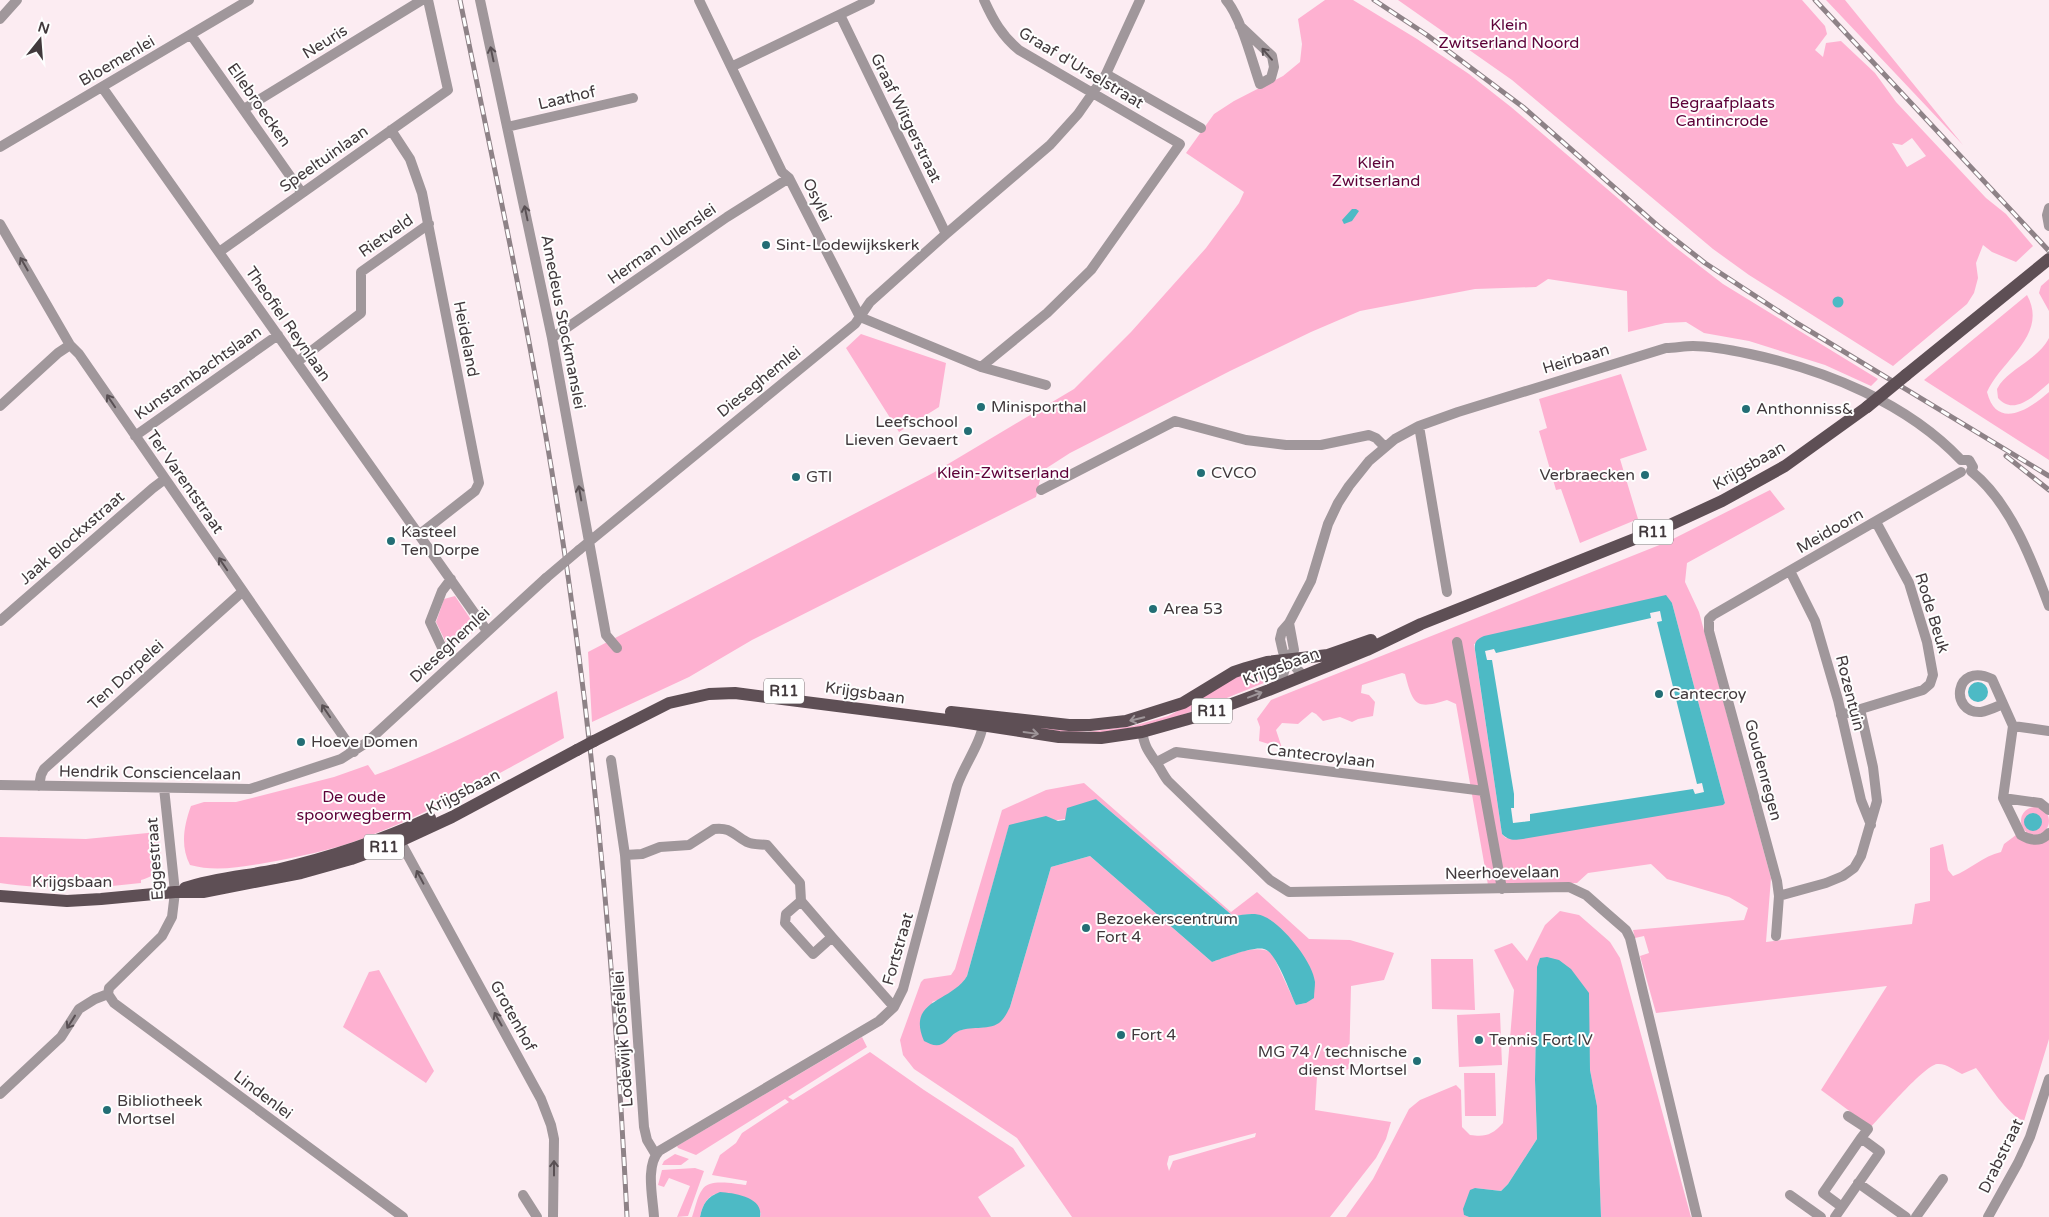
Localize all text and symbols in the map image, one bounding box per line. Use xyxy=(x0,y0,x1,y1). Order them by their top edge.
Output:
north arrow xyxy=(15,15,65,65)
park label: Klein Zwitserland Noord xyxy=(1439,15,1579,53)
text: N xyxy=(36,18,52,38)
street label: Neuris xyxy=(299,20,351,64)
street label: Graaf d'Urselstraat xyxy=(1015,23,1147,113)
street label: Bloemenlei xyxy=(76,31,158,91)
one-way arrow xyxy=(487,46,496,62)
one-way arrow xyxy=(1261,47,1272,60)
street label: Graaf Witgerstraat xyxy=(866,50,946,186)
street label: Ellebroecken xyxy=(223,59,295,151)
street label: Laathof xyxy=(536,81,599,114)
park label: Begraafplaats Cantincrode xyxy=(1669,93,1775,131)
street label: Speeltuinlaan xyxy=(276,121,372,197)
park label: Klein Zwitserland xyxy=(1332,153,1420,191)
street label: Osylei xyxy=(798,175,836,225)
street label: Herman Ullenslei xyxy=(604,199,720,289)
one-way arrow xyxy=(521,205,530,221)
street label: Rietveld xyxy=(355,210,417,262)
street label: Amedeus Stockmanslei xyxy=(536,233,590,411)
place label: Sint-Lodewijkskerk xyxy=(776,235,920,255)
marker: Sint-Lodewijkskerk xyxy=(760,239,772,251)
one-way arrow xyxy=(19,257,29,272)
street label: Theofiel Reynlaan xyxy=(241,263,335,385)
street label: Heideland xyxy=(449,299,483,379)
street label: Kunstambachtslaan xyxy=(131,322,265,424)
street label: Heirbaan xyxy=(1540,339,1612,379)
street label: Dieseghemlei xyxy=(713,342,805,422)
one-way arrow xyxy=(106,395,116,409)
place label: Minisporthal xyxy=(991,397,1086,417)
place label: Anthonniss& xyxy=(1756,399,1854,419)
marker: Minisporthal xyxy=(975,401,987,413)
marker: Anthonniss& xyxy=(1740,403,1752,415)
place label: Leefschool Lieven Gevaert xyxy=(845,412,958,450)
marker: Leefschool Lieven Gevaert xyxy=(962,425,974,437)
street label: Ter Varentstraat xyxy=(142,426,228,538)
street label: Krijgsbaan xyxy=(1709,437,1789,495)
park label: Klein-Zwitserland xyxy=(937,463,1069,483)
place label: CVCO xyxy=(1211,463,1257,483)
place label: Verbraecken xyxy=(1539,465,1635,485)
place label: GTI xyxy=(806,467,832,487)
marker: CVCO xyxy=(1195,467,1207,479)
marker: Verbraecken xyxy=(1639,469,1651,481)
marker: GTI xyxy=(790,471,802,483)
one-way arrow xyxy=(574,485,584,501)
street label: Jaak Blockxstraat xyxy=(15,487,129,589)
street label: Meidoorn xyxy=(1793,504,1867,558)
road number: R11 xyxy=(1633,520,1673,544)
place label: Kasteel Ten Dorpe xyxy=(401,522,479,560)
marker: Kasteel Ten Dorpe xyxy=(385,535,397,547)
one-way arrow xyxy=(218,557,228,571)
street label: Rode Beuk xyxy=(1910,570,1954,656)
place label: Area 53 xyxy=(1163,599,1223,619)
street label: Dieseghemlei xyxy=(406,603,494,687)
marker: Area 53 xyxy=(1147,603,1159,615)
street label: Ten Dorpelei xyxy=(84,636,168,714)
street label: Krijgsbaan xyxy=(1240,643,1322,691)
street label: Rozentuin xyxy=(1831,653,1869,733)
street label: Krijgsbaan xyxy=(824,677,906,709)
road number: R11 xyxy=(764,678,804,704)
place label: Cantecroy xyxy=(1669,684,1747,704)
marker: Cantecroy xyxy=(1653,688,1665,700)
one-way arrow xyxy=(1246,690,1262,699)
road number: R11 xyxy=(1192,698,1232,724)
one-way arrow xyxy=(321,705,331,719)
one-way arrow xyxy=(1130,715,1146,724)
street label: Goudenregen xyxy=(1740,717,1786,823)
one-way arrow xyxy=(1023,729,1039,739)
place label: Hoeve Domen xyxy=(311,732,418,752)
marker: Hoeve Domen xyxy=(295,736,307,748)
street label: Cantecroylaan xyxy=(1266,739,1376,773)
street label: Hendrik Consciencelaan xyxy=(59,761,241,785)
street label: Krijgsbaan xyxy=(423,765,503,819)
park label: De oude spoorwegberm xyxy=(296,787,412,825)
street label: Eggestraat xyxy=(142,817,168,901)
road number: R11 xyxy=(364,834,404,860)
street label: Neerhoevelaan xyxy=(1445,862,1559,884)
one-way arrow xyxy=(414,870,424,884)
street label: Krijgsbaan xyxy=(32,872,112,892)
place label: Bezoekerscentrum Fort 4 xyxy=(1096,909,1238,947)
street label: Fortstraat xyxy=(878,910,918,988)
marker: Bezoekerscentrum Fort 4 xyxy=(1080,922,1092,934)
street label: Lodewijk Dosfellei xyxy=(608,970,638,1108)
street label: Grotenhof xyxy=(485,977,541,1056)
one-way arrow xyxy=(493,1012,502,1027)
one-way arrow xyxy=(65,1015,75,1029)
place label: Fort 4 xyxy=(1131,1025,1176,1045)
marker: Fort 4 xyxy=(1115,1029,1127,1041)
place label: Tennis Fort IV xyxy=(1489,1030,1593,1050)
marker: Tennis Fort IV xyxy=(1473,1034,1485,1046)
place label: MG 74 / technische dienst Mortsel xyxy=(1258,1042,1407,1080)
marker: MG 74 / technische dienst Mortsel xyxy=(1411,1055,1423,1067)
street label: Lindenlei xyxy=(229,1066,297,1124)
place label: Bibliotheek Mortsel xyxy=(117,1091,203,1129)
marker: Bibliotheek Mortsel xyxy=(101,1104,113,1116)
street label: Drabstraat xyxy=(1974,1115,2028,1197)
one-way arrow xyxy=(549,1161,559,1177)

